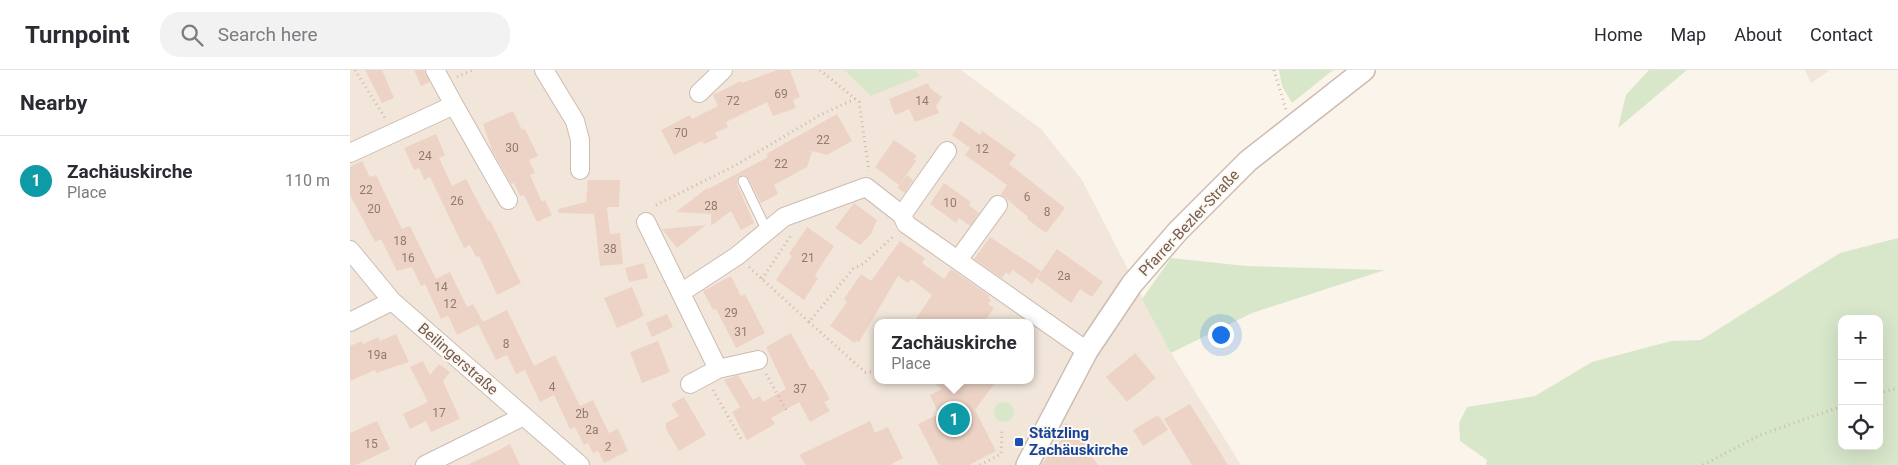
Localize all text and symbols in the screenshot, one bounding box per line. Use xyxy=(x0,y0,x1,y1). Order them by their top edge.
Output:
search box xyxy=(160,12,510,57)
text: Turnpoint xyxy=(25,21,130,49)
icon: search xyxy=(178,21,206,49)
text: Search here xyxy=(218,23,318,46)
text: Home xyxy=(1594,24,1643,45)
text: Map xyxy=(1671,24,1706,45)
text: About xyxy=(1734,24,1782,45)
text: Contact xyxy=(1810,24,1873,45)
house number: 69 xyxy=(774,87,788,101)
text: Nearby xyxy=(20,91,87,115)
house number: 72 xyxy=(726,94,740,108)
house number: 14 xyxy=(915,94,929,108)
house number: 70 xyxy=(674,126,688,140)
house number: 22 xyxy=(816,133,830,147)
house number: 30 xyxy=(505,141,519,155)
house number: 12 xyxy=(975,142,989,156)
house number: 24 xyxy=(418,149,432,163)
house number: 22 xyxy=(774,157,788,171)
text: Zachäuskirche xyxy=(67,160,193,183)
street label: Pfarrer-Bezler-Straße xyxy=(1135,166,1243,280)
text: 1 xyxy=(31,171,41,190)
text: 110 m xyxy=(285,171,330,190)
text: Place xyxy=(67,183,107,202)
house number: 22 xyxy=(359,183,373,197)
house number: 6 xyxy=(1024,190,1031,204)
house number: 26 xyxy=(450,194,464,208)
house number: 10 xyxy=(943,196,957,210)
house number: 28 xyxy=(704,199,718,213)
house number: 20 xyxy=(367,202,381,216)
house number: 8 xyxy=(1044,205,1051,219)
house number: 18 xyxy=(393,234,407,248)
house number: 38 xyxy=(603,242,617,256)
house number: 16 xyxy=(401,251,415,265)
house number: 21 xyxy=(801,251,815,265)
house number: 2a xyxy=(1057,269,1071,283)
house number: 14 xyxy=(434,280,448,294)
house number: 12 xyxy=(443,297,457,311)
house number: 29 xyxy=(724,306,738,320)
map controls xyxy=(1838,315,1883,450)
button: + xyxy=(1838,315,1883,360)
street label: Beilingerstraße xyxy=(414,319,502,399)
popup xyxy=(874,319,1034,384)
your location xyxy=(1208,322,1234,348)
house number: 31 xyxy=(734,325,748,339)
text: Zachäuskirche xyxy=(891,331,1017,354)
house number: 8 xyxy=(503,337,510,351)
house number: 19a xyxy=(367,348,387,362)
text: Place xyxy=(891,354,931,373)
button: − xyxy=(1838,360,1883,405)
house number: 4 xyxy=(549,380,556,394)
house number: 37 xyxy=(793,382,807,396)
pin: 1 xyxy=(938,400,970,438)
button: locate xyxy=(1838,405,1883,450)
house number: 17 xyxy=(432,406,446,420)
house number: 2b xyxy=(575,407,589,421)
house number: 2a xyxy=(585,423,599,437)
place label: Stätzling Zachäuskirche xyxy=(1029,424,1128,459)
marker: Stätzling Zachäuskirche xyxy=(1013,436,1025,448)
house number: 15 xyxy=(364,437,378,451)
house number: 2 xyxy=(605,440,612,454)

